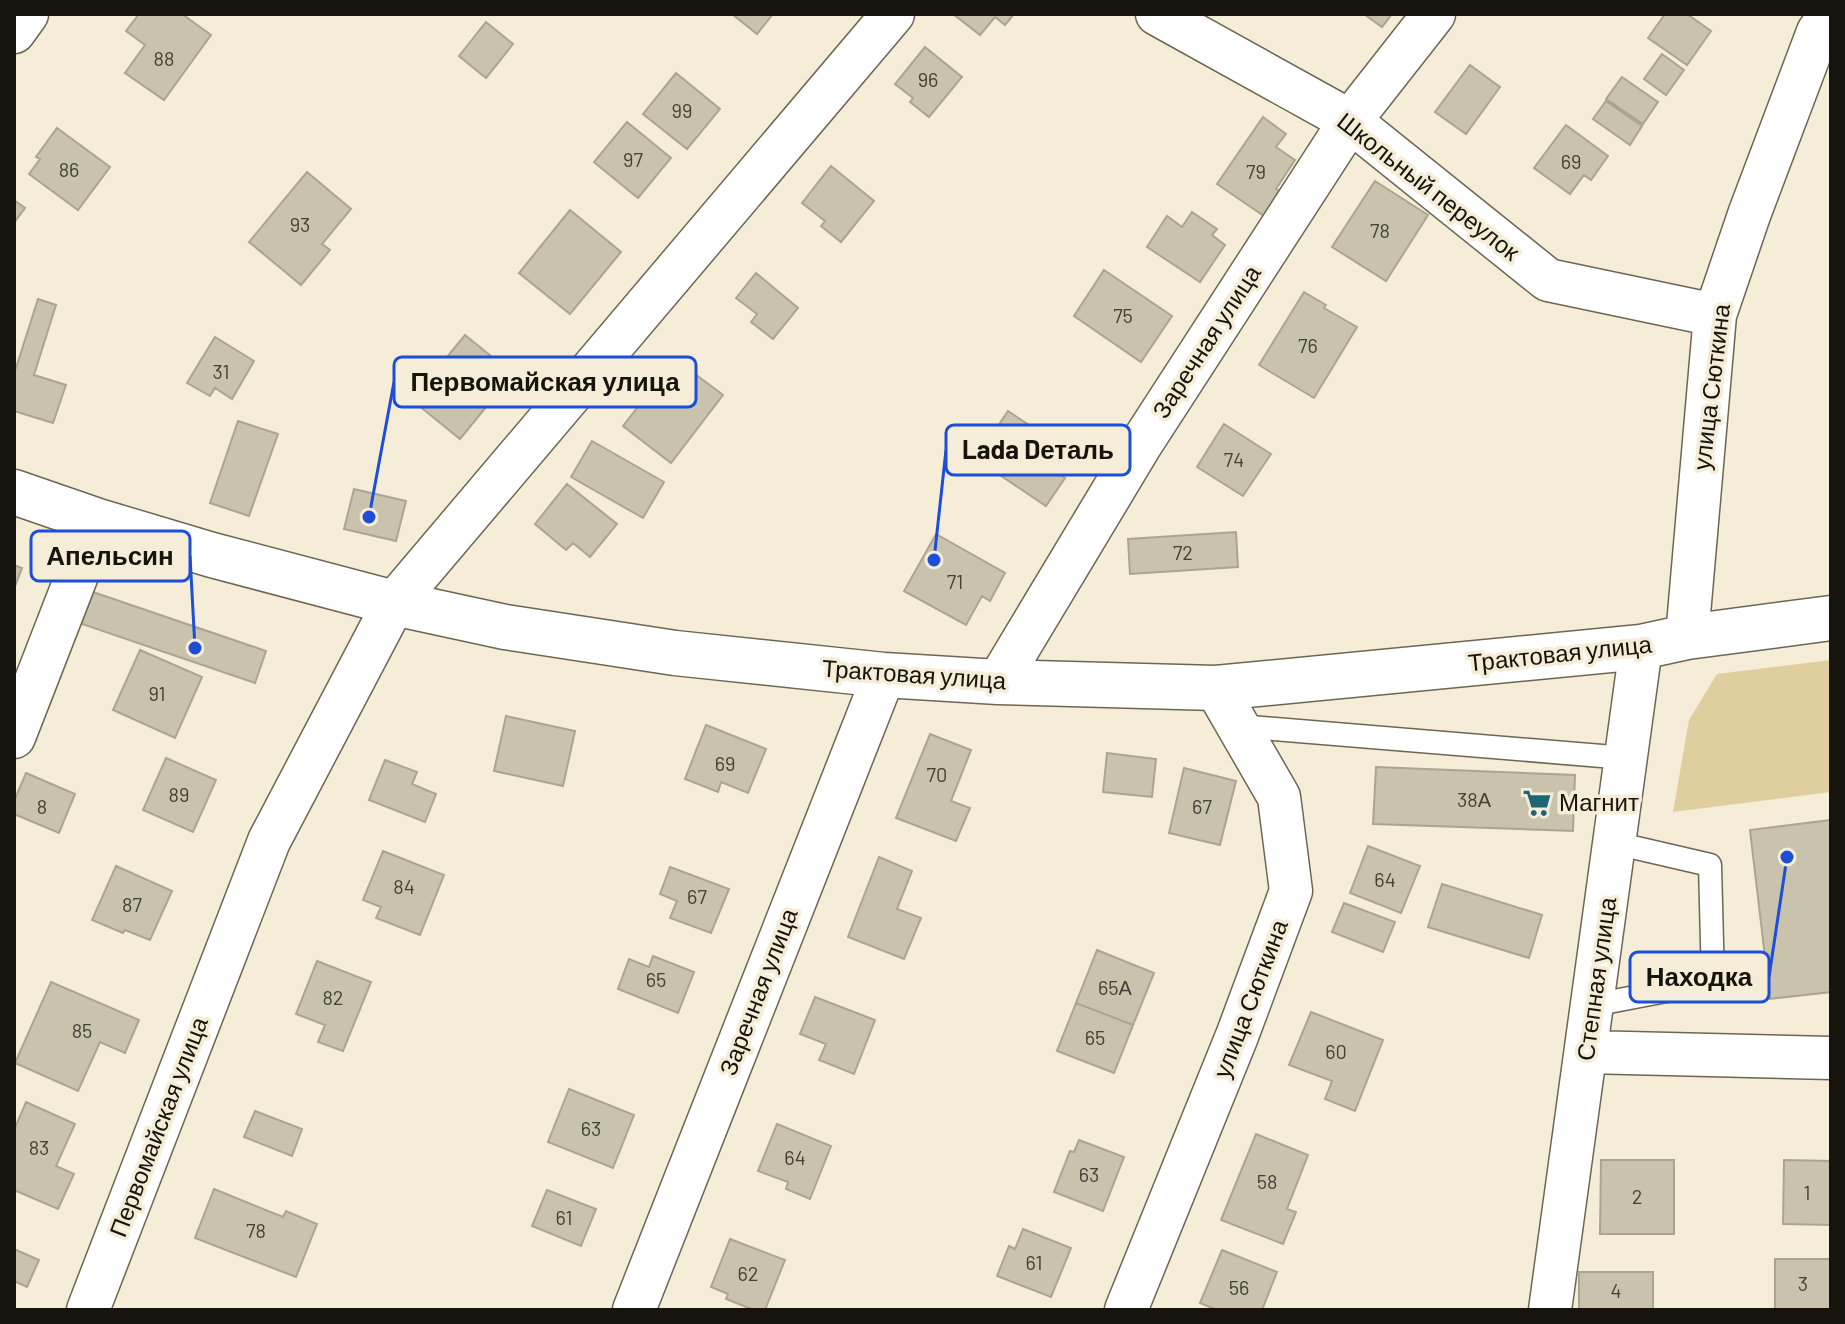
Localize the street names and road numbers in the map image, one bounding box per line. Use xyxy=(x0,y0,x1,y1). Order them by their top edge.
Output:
street label: Школьный переулок xyxy=(1332,106,1526,266)
street label: Заречная улица xyxy=(1145,259,1266,423)
street label: улица Сюткина xyxy=(1686,301,1735,472)
street label: Трактовая улица xyxy=(1467,628,1654,677)
street label: Трактовая улица xyxy=(821,653,1008,694)
street label: Степная улица xyxy=(1570,895,1621,1062)
street label: Заречная улица xyxy=(712,903,803,1079)
street label: улица Сюткина xyxy=(1206,915,1293,1082)
street label: Первомайская улица xyxy=(102,1012,213,1241)

